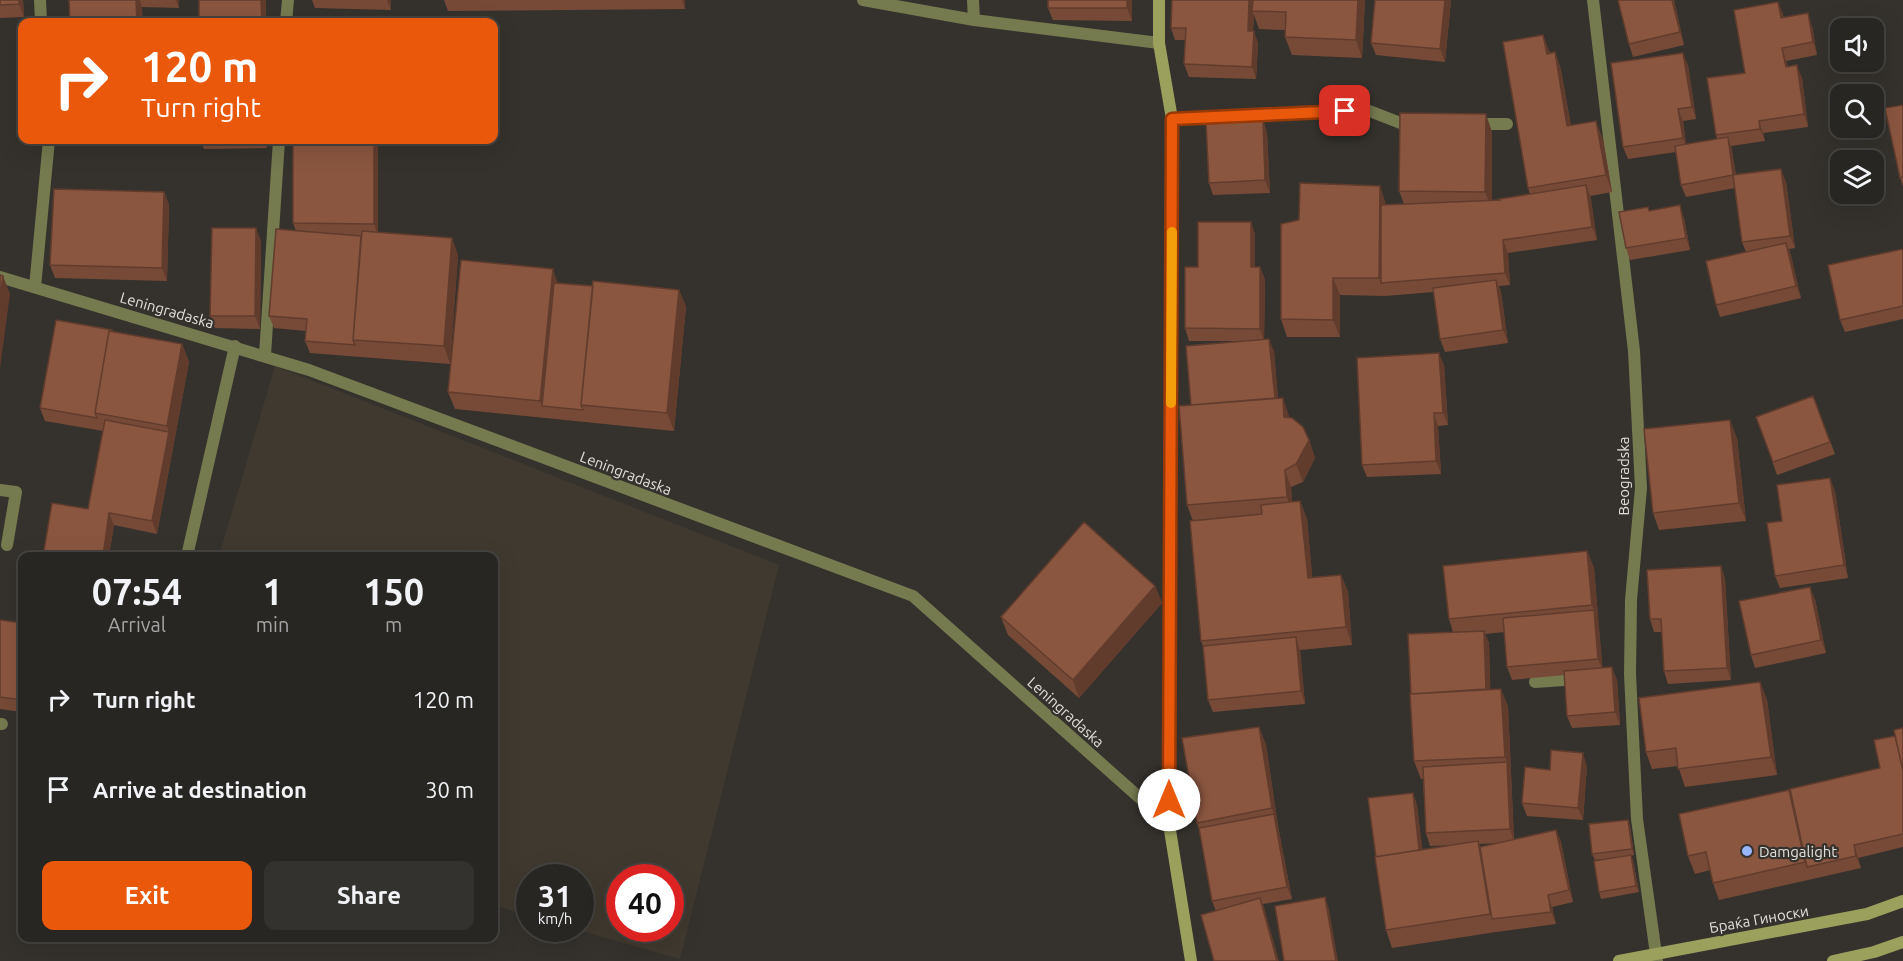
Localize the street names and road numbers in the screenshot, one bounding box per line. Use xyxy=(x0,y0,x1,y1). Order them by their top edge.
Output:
street label: Leningradaska xyxy=(118,288,216,332)
street label: Beogradska xyxy=(1615,436,1632,516)
street label: Leningradaska xyxy=(578,448,674,498)
street label: Leningradaska xyxy=(1024,673,1108,751)
street label: Браќа Гиноски xyxy=(1708,902,1810,936)

